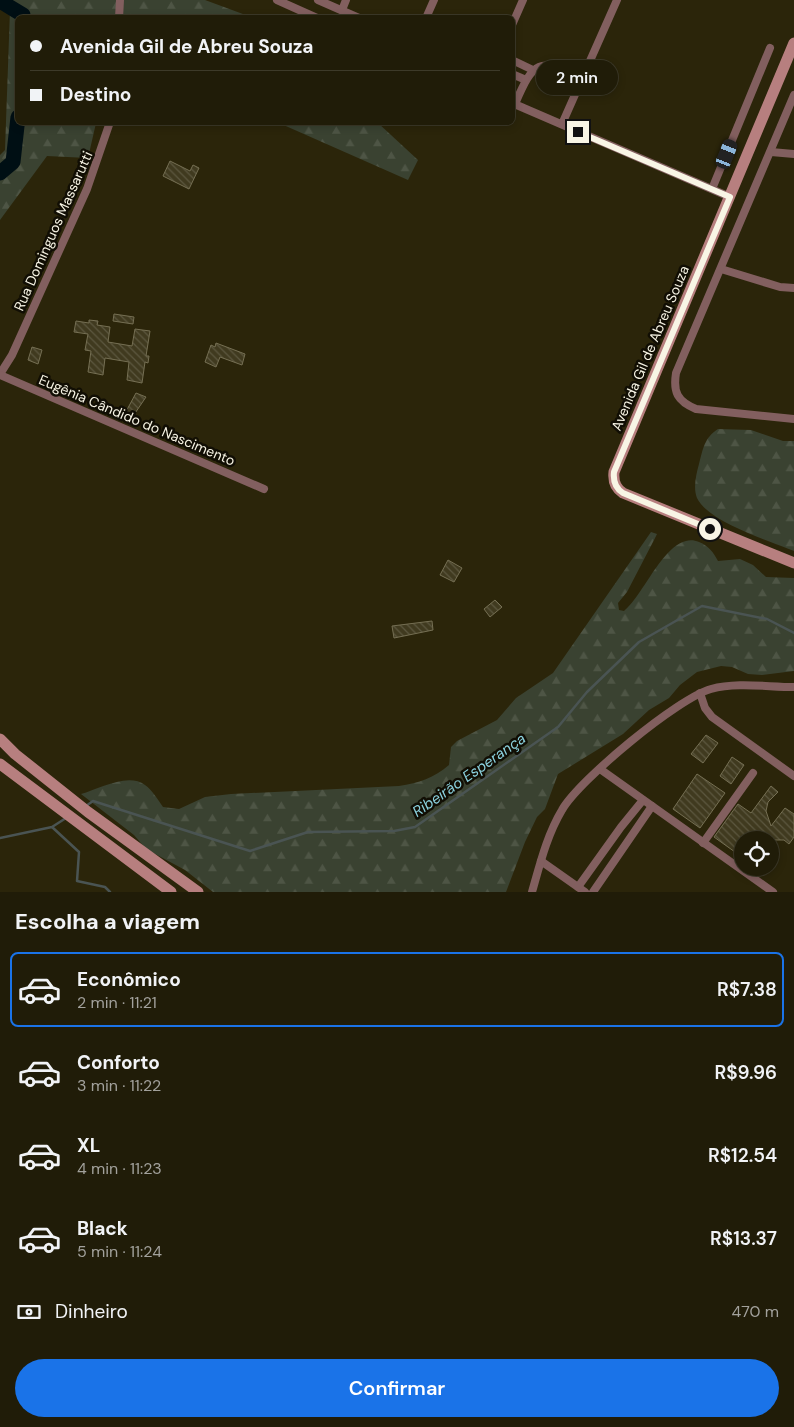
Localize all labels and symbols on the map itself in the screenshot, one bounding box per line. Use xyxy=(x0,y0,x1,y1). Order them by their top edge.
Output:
callout: 2 min xyxy=(537,59,619,94)
route end xyxy=(567,121,589,143)
car xyxy=(714,137,739,171)
street label: Rua Dominguos Massarutti xyxy=(10,148,96,314)
street label: Avenida Gil de Abreu Souza xyxy=(607,263,693,433)
street label: Eugênia Cândido do Nascimento xyxy=(36,370,238,470)
route start xyxy=(699,518,721,540)
water label: Ribeirão Esperança xyxy=(408,728,530,822)

